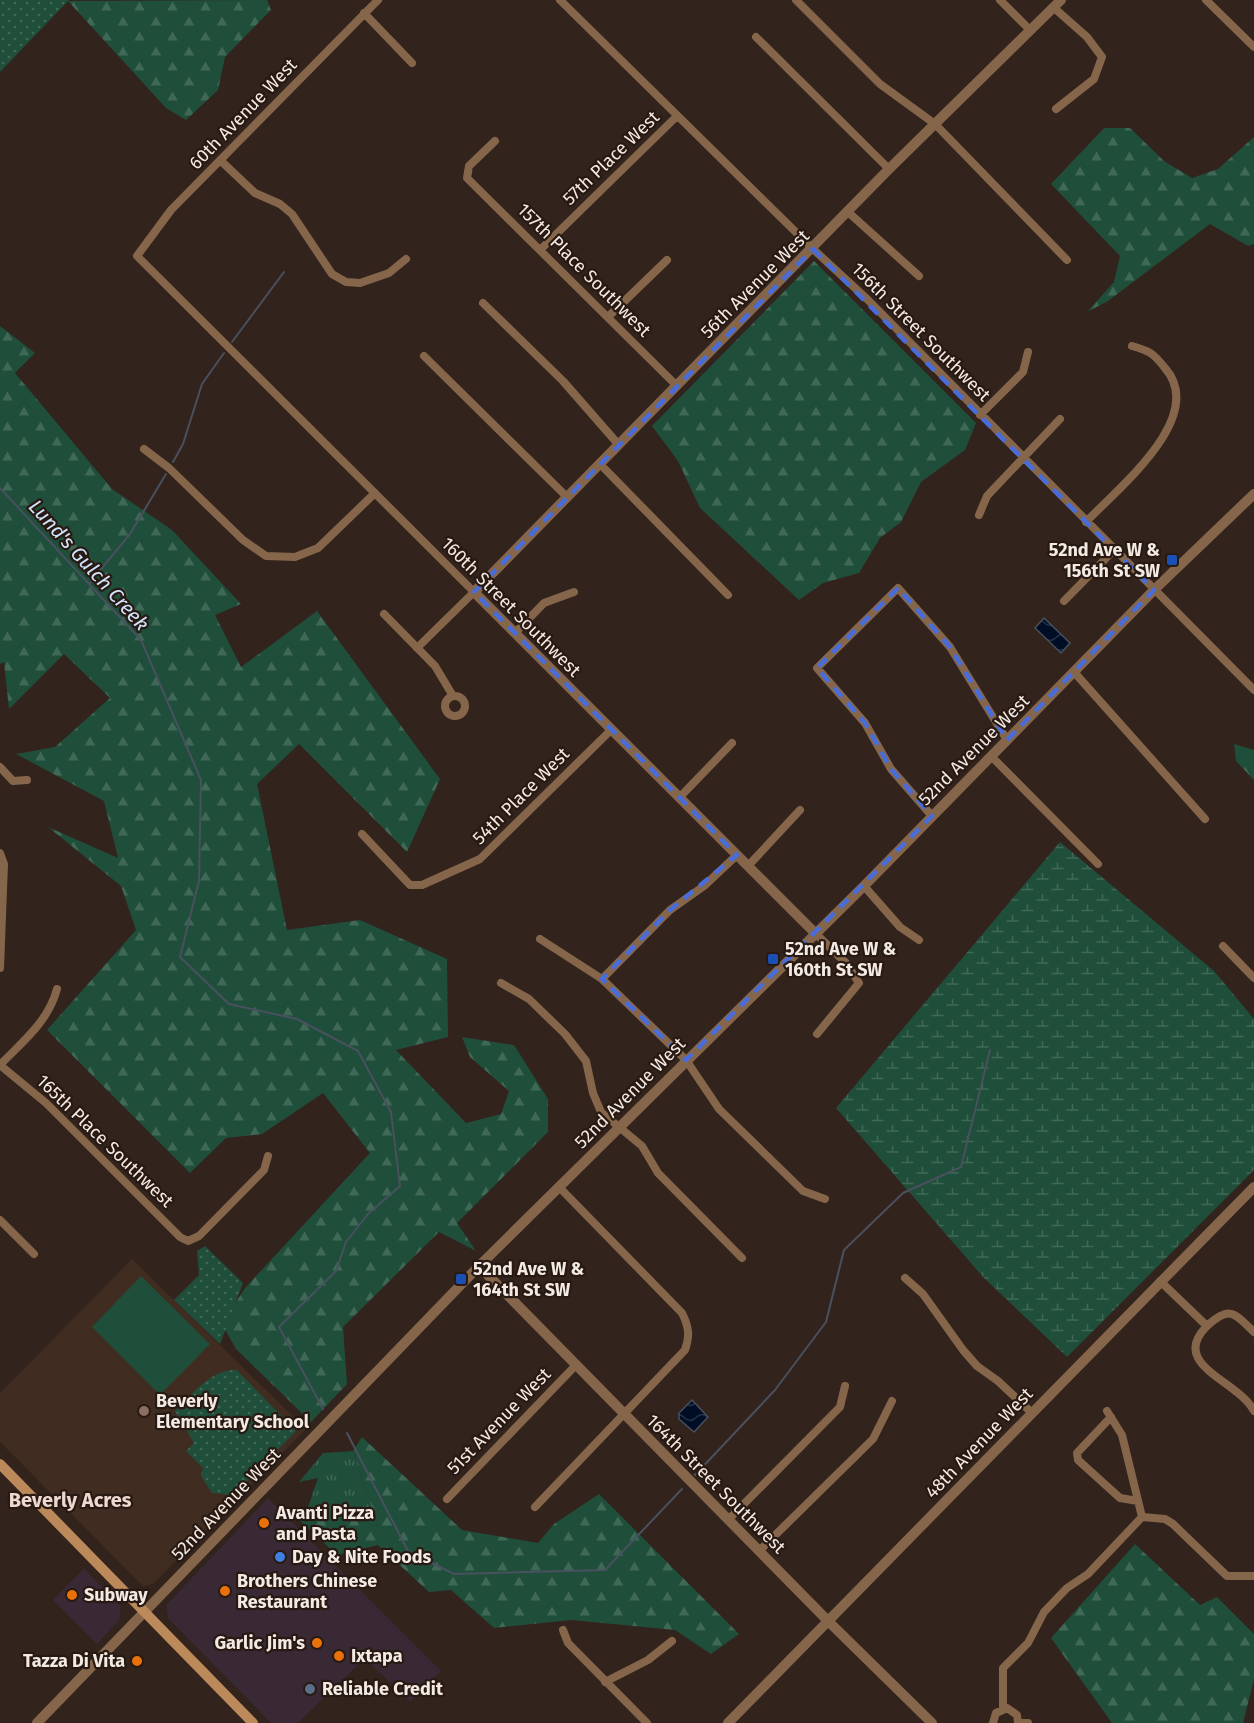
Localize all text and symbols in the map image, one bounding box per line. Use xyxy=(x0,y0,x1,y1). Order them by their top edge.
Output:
street label: 60th Avenue West xyxy=(185,54,302,174)
street label: 57th Place West xyxy=(558,106,664,210)
street label: 157th Place Southwest xyxy=(513,199,656,342)
street label: 56th Avenue West xyxy=(696,225,814,343)
street label: 156th Street Southwest xyxy=(847,258,995,406)
water label: Lund's Gulch Creek xyxy=(24,495,154,636)
street label: 160th Street Southwest xyxy=(437,533,586,682)
place label: 52nd Ave W & 156th St SW xyxy=(1049,539,1161,582)
marker: 52nd Ave W & 156th St SW xyxy=(1165,553,1179,567)
street label: 52nd Avenue West xyxy=(914,690,1034,810)
street label: 54th Place West xyxy=(468,743,574,849)
place label: 52nd Ave W & 160th St SW xyxy=(785,938,897,981)
marker: 52nd Ave W & 160th St SW xyxy=(766,952,780,966)
street label: 52nd Avenue West xyxy=(570,1033,690,1153)
street label: 165th Place Southwest xyxy=(32,1070,178,1212)
place label: 52nd Ave W & 164th St SW xyxy=(473,1258,585,1301)
marker: 52nd Ave W & 164th St SW xyxy=(454,1272,468,1286)
street label: 51st Avenue West xyxy=(443,1363,556,1479)
street label: 48th Avenue West xyxy=(921,1383,1038,1503)
place label: Beverly Elementary School xyxy=(156,1390,310,1433)
marker: Beverly Elementary School xyxy=(137,1404,151,1418)
street label: 164th Street Southwest xyxy=(642,1410,791,1559)
street label: 52nd Avenue West xyxy=(167,1443,286,1565)
district label: Beverly Acres xyxy=(9,1488,132,1512)
place label: Avanti Pizza and Pasta xyxy=(275,1502,374,1545)
marker: Avanti Pizza and Pasta xyxy=(257,1516,271,1530)
place label: Day & Nite Foods xyxy=(292,1546,431,1568)
marker: Day & Nite Foods xyxy=(273,1550,287,1564)
place label: Brothers Chinese Restaurant xyxy=(237,1570,377,1613)
place label: Subway xyxy=(84,1584,148,1606)
marker: Brothers Chinese Restaurant xyxy=(218,1584,232,1598)
marker: Subway xyxy=(65,1588,79,1602)
place label: Garlic Jim's xyxy=(214,1632,305,1654)
marker: Garlic Jim's xyxy=(310,1636,324,1650)
place label: Ixtapa xyxy=(351,1645,403,1667)
marker: Ixtapa xyxy=(332,1649,346,1663)
place label: Tazza Di Vita xyxy=(23,1650,125,1672)
marker: Tazza Di Vita xyxy=(130,1654,144,1668)
place label: Reliable Credit xyxy=(322,1678,444,1700)
marker: Reliable Credit xyxy=(303,1682,317,1696)

